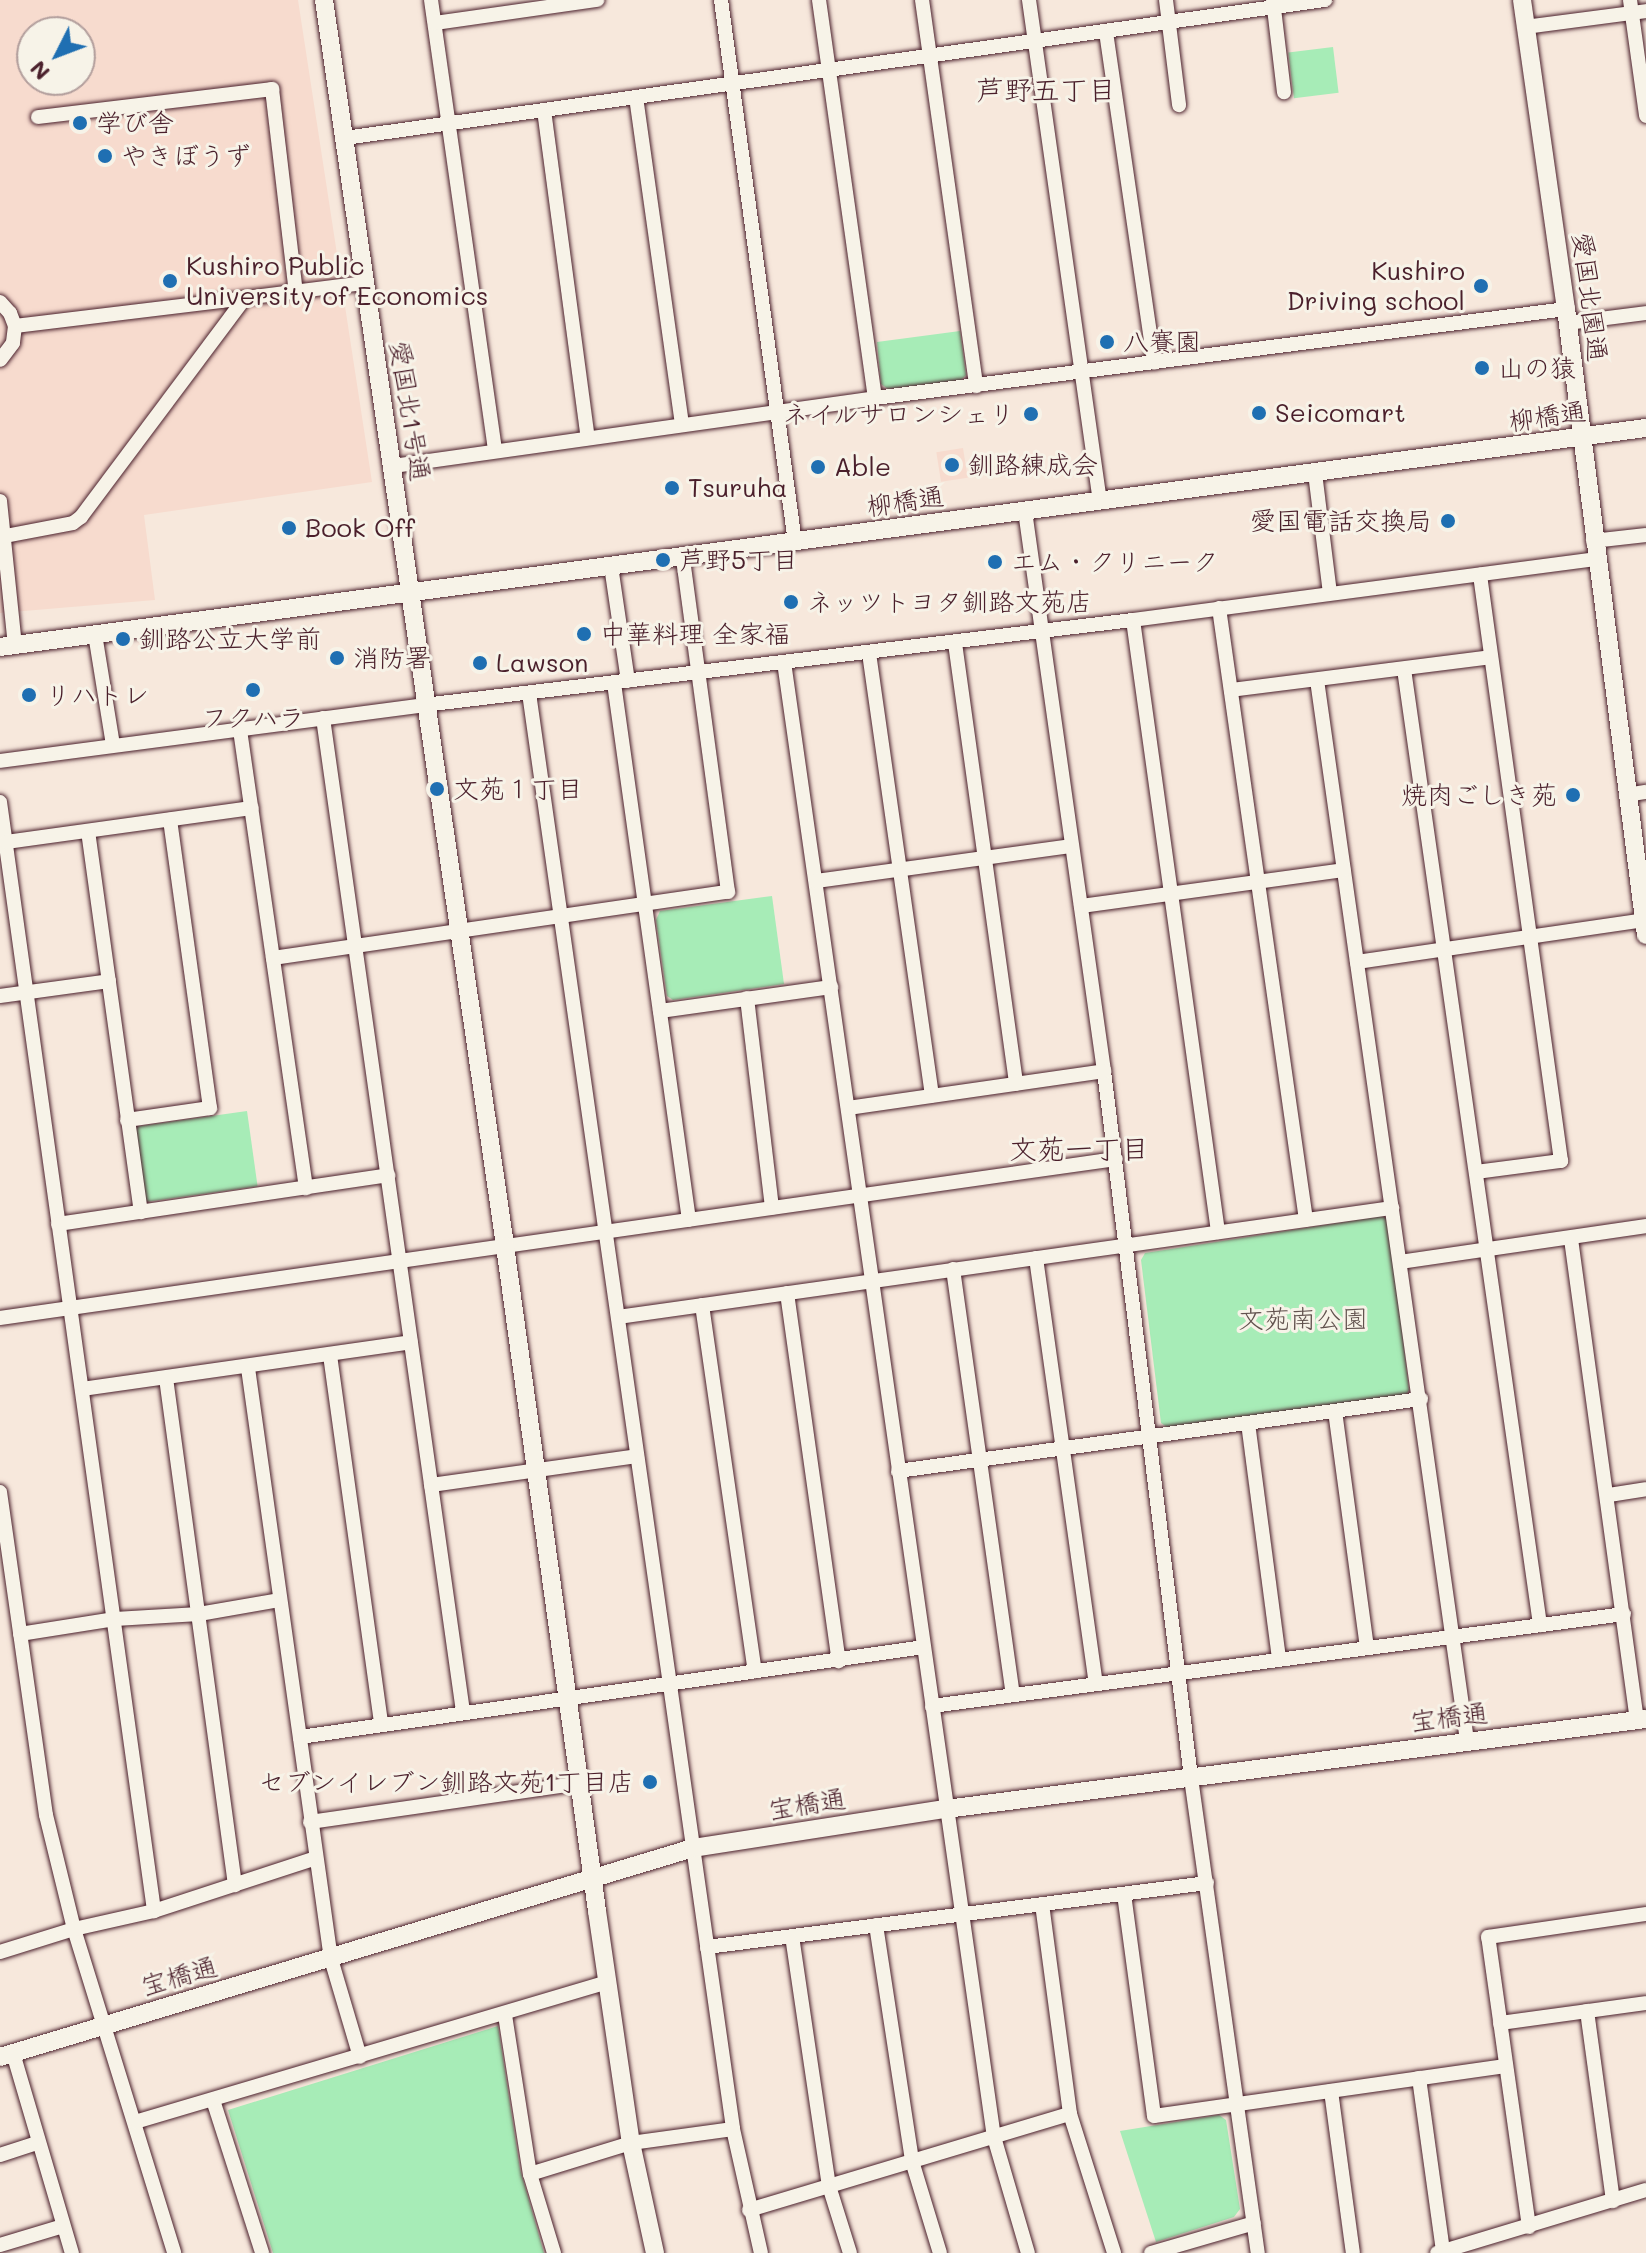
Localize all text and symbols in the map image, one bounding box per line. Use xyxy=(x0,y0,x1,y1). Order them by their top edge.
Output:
north arrow xyxy=(16,16,96,96)
text: N xyxy=(23,55,56,87)
district label: 芦野五丁目 xyxy=(976,72,1116,106)
place label: 学び舎 xyxy=(96,107,174,139)
marker: 学び舎 xyxy=(71,114,89,132)
place label: やきぼうず xyxy=(121,140,251,172)
marker: やきぼうず xyxy=(96,147,114,165)
street label: 愛国北園通 xyxy=(1567,231,1613,363)
place label: Kushiro Public University of Economics xyxy=(186,250,488,312)
place label: Kushiro Driving school xyxy=(1287,255,1465,316)
marker: Kushiro Public University of Economics xyxy=(161,272,179,290)
marker: Kushiro Driving school xyxy=(1472,277,1490,295)
place label: 八賽園 xyxy=(1123,326,1201,358)
marker: 八賽園 xyxy=(1098,333,1116,351)
street label: 愛国北1号通 xyxy=(384,339,436,483)
place label: 山の猿 xyxy=(1498,352,1576,384)
marker: 山の猿 xyxy=(1473,359,1491,377)
street label: 柳橋通 xyxy=(1506,395,1588,437)
place label: Seicomart xyxy=(1275,397,1406,429)
place label: ネイルサロンシェリ xyxy=(781,398,1015,430)
marker: Seicomart xyxy=(1250,404,1268,422)
marker: ネイルサロンシェリ xyxy=(1022,405,1040,423)
place label: 釧路練成会 xyxy=(968,449,1098,481)
place label: Able xyxy=(834,451,891,483)
marker: 釧路練成会 xyxy=(943,456,961,474)
marker: Able xyxy=(809,458,827,476)
place label: Tsuruha xyxy=(688,472,787,504)
marker: Tsuruha xyxy=(663,479,681,497)
street label: 柳橋通 xyxy=(864,480,946,522)
place label: 愛国電話交換局 xyxy=(1250,505,1432,537)
place label: Book Off xyxy=(305,512,415,544)
marker: 愛国電話交換局 xyxy=(1439,512,1457,530)
marker: Book Off xyxy=(280,519,298,537)
place label: 芦野5丁目 xyxy=(679,544,798,576)
place label: エム・クリニーク xyxy=(1011,546,1218,578)
marker: 芦野5丁目 xyxy=(654,551,672,569)
marker: エム・クリニーク xyxy=(986,553,1004,571)
place label: ネッツトヨタ釧路文苑店 xyxy=(807,586,1093,618)
marker: ネッツトヨタ釧路文苑店 xyxy=(782,593,800,611)
place label: 中華料理 全家福 xyxy=(600,618,790,650)
place label: 釧路公立大学前 xyxy=(139,623,321,655)
marker: 中華料理 全家福 xyxy=(575,625,593,643)
marker: 釧路公立大学前 xyxy=(114,630,132,648)
place label: 消防署 xyxy=(353,642,431,674)
place label: Lawson xyxy=(496,647,589,679)
marker: 消防署 xyxy=(328,649,346,667)
marker: Lawson xyxy=(471,654,489,672)
place label: リハトレ xyxy=(45,679,149,711)
marker: フクハラ xyxy=(244,681,262,699)
marker: リハトレ xyxy=(20,686,38,704)
place label: フクハラ xyxy=(201,702,305,734)
place label: 文苑１丁目 xyxy=(453,773,583,805)
place label: 焼肉ごしき苑 xyxy=(1401,779,1557,811)
marker: 文苑１丁目 xyxy=(428,780,446,798)
marker: 焼肉ごしき苑 xyxy=(1564,786,1582,804)
district label: 文苑一丁目 xyxy=(1009,1131,1149,1165)
park label: 文苑南公園 xyxy=(1238,1303,1368,1335)
street label: 宝橋通 xyxy=(1408,1697,1490,1737)
place label: セブンイレブン釧路文苑1丁目店 xyxy=(258,1766,634,1798)
marker: セブンイレブン釧路文苑1丁目店 xyxy=(641,1773,659,1791)
street label: 宝橋通 xyxy=(766,1782,848,1826)
street label: 宝橋通 xyxy=(137,1950,221,2002)

